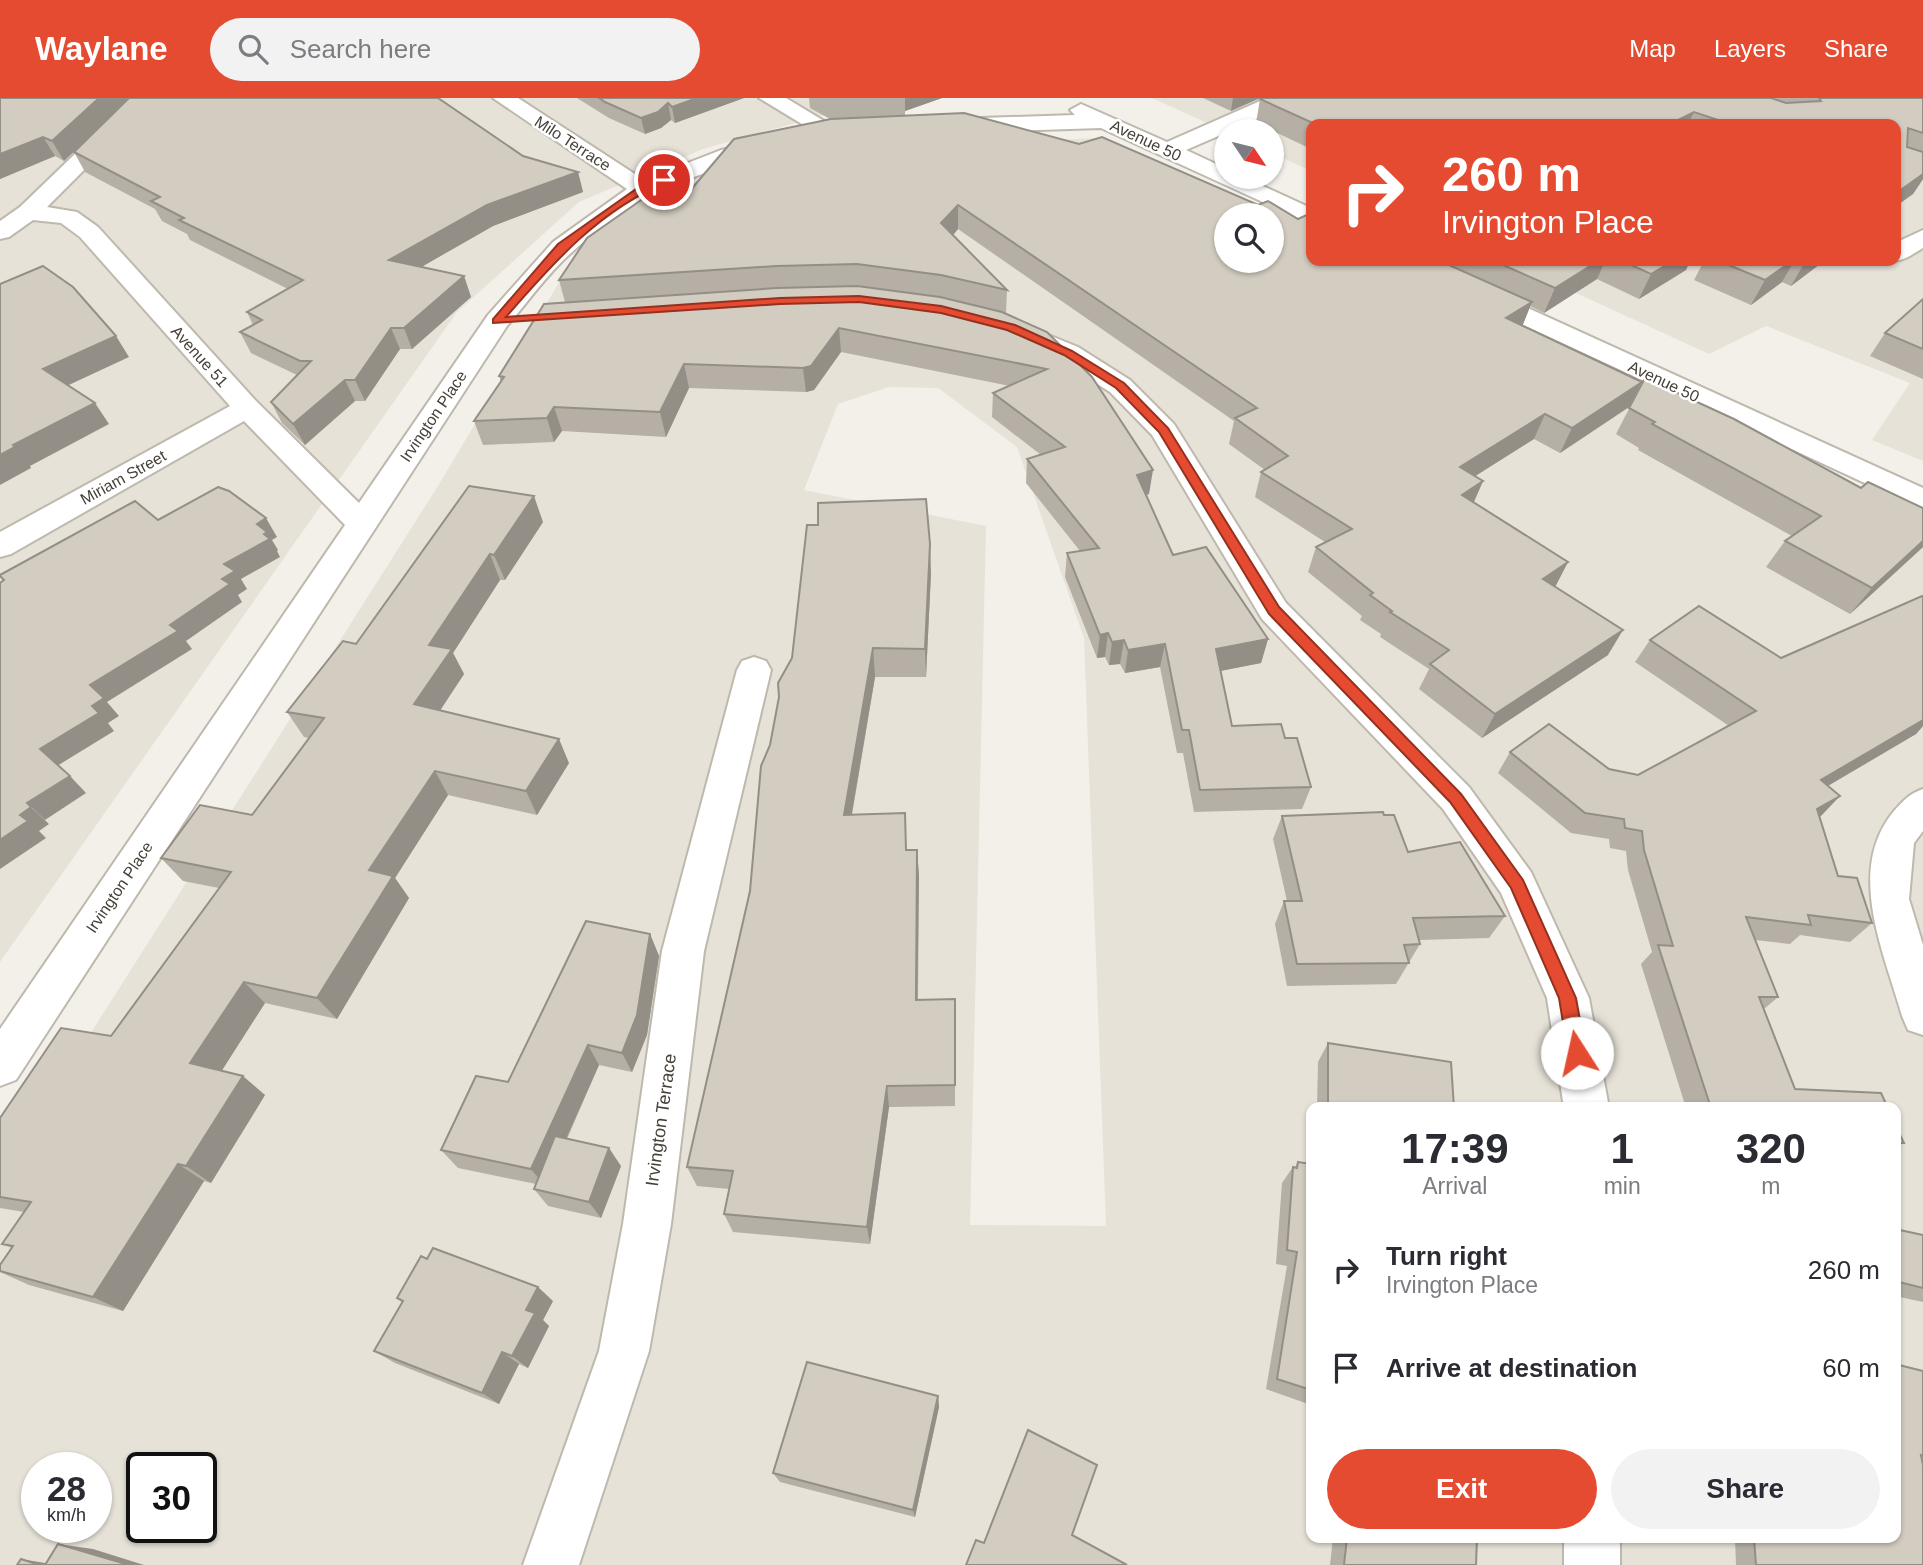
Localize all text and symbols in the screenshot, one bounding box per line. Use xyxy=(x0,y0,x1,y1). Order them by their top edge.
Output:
search box xyxy=(210,18,700,81)
text: Waylane xyxy=(35,30,168,67)
icon: search xyxy=(234,30,272,68)
text: Search here xyxy=(290,34,431,64)
text: Map xyxy=(1629,35,1676,62)
text: Layers xyxy=(1714,35,1786,62)
text: Share xyxy=(1824,35,1888,62)
street label: Milo Terrace xyxy=(532,113,614,174)
street label: Avenue 50 xyxy=(1108,117,1184,164)
north arrow xyxy=(1214,119,1284,189)
map controls xyxy=(1214,119,1284,273)
icon: right xyxy=(1327,147,1418,238)
text: 260 m xyxy=(1442,147,1581,201)
pin xyxy=(634,150,694,210)
icon: arrive xyxy=(645,161,683,199)
button: search xyxy=(1214,203,1284,273)
text: Irvington Place xyxy=(1442,204,1654,240)
street label: Avenue 51 xyxy=(168,322,232,390)
street label: Avenue 50 xyxy=(1626,358,1702,405)
street label: Irvington Place xyxy=(397,368,470,465)
street label: Miriam Street xyxy=(78,447,169,508)
street label: Irvington Place xyxy=(83,839,156,936)
position arrow xyxy=(1540,1016,1614,1090)
street label: Irvington Terrace xyxy=(642,1052,680,1188)
text: 17:39 xyxy=(1401,1125,1509,1172)
text: 1 xyxy=(1610,1125,1634,1172)
text: 320 xyxy=(1736,1125,1806,1172)
text: Arrival xyxy=(1422,1173,1487,1199)
text: min xyxy=(1604,1173,1641,1199)
text: m xyxy=(1761,1173,1780,1199)
text: Turn right xyxy=(1386,1241,1507,1271)
icon: right xyxy=(1327,1251,1365,1289)
text: 260 m xyxy=(1808,1255,1880,1285)
text: Irvington Place xyxy=(1386,1272,1538,1298)
icon: arrive xyxy=(1327,1349,1365,1387)
text: Arrive at destination xyxy=(1386,1353,1637,1383)
text: 60 m xyxy=(1822,1353,1880,1383)
button: Exit xyxy=(1327,1449,1597,1529)
button: Share xyxy=(1611,1449,1880,1529)
speed limit sign: 30 xyxy=(126,1452,217,1543)
text: 28 xyxy=(47,1469,86,1508)
text: km/h xyxy=(47,1505,86,1525)

